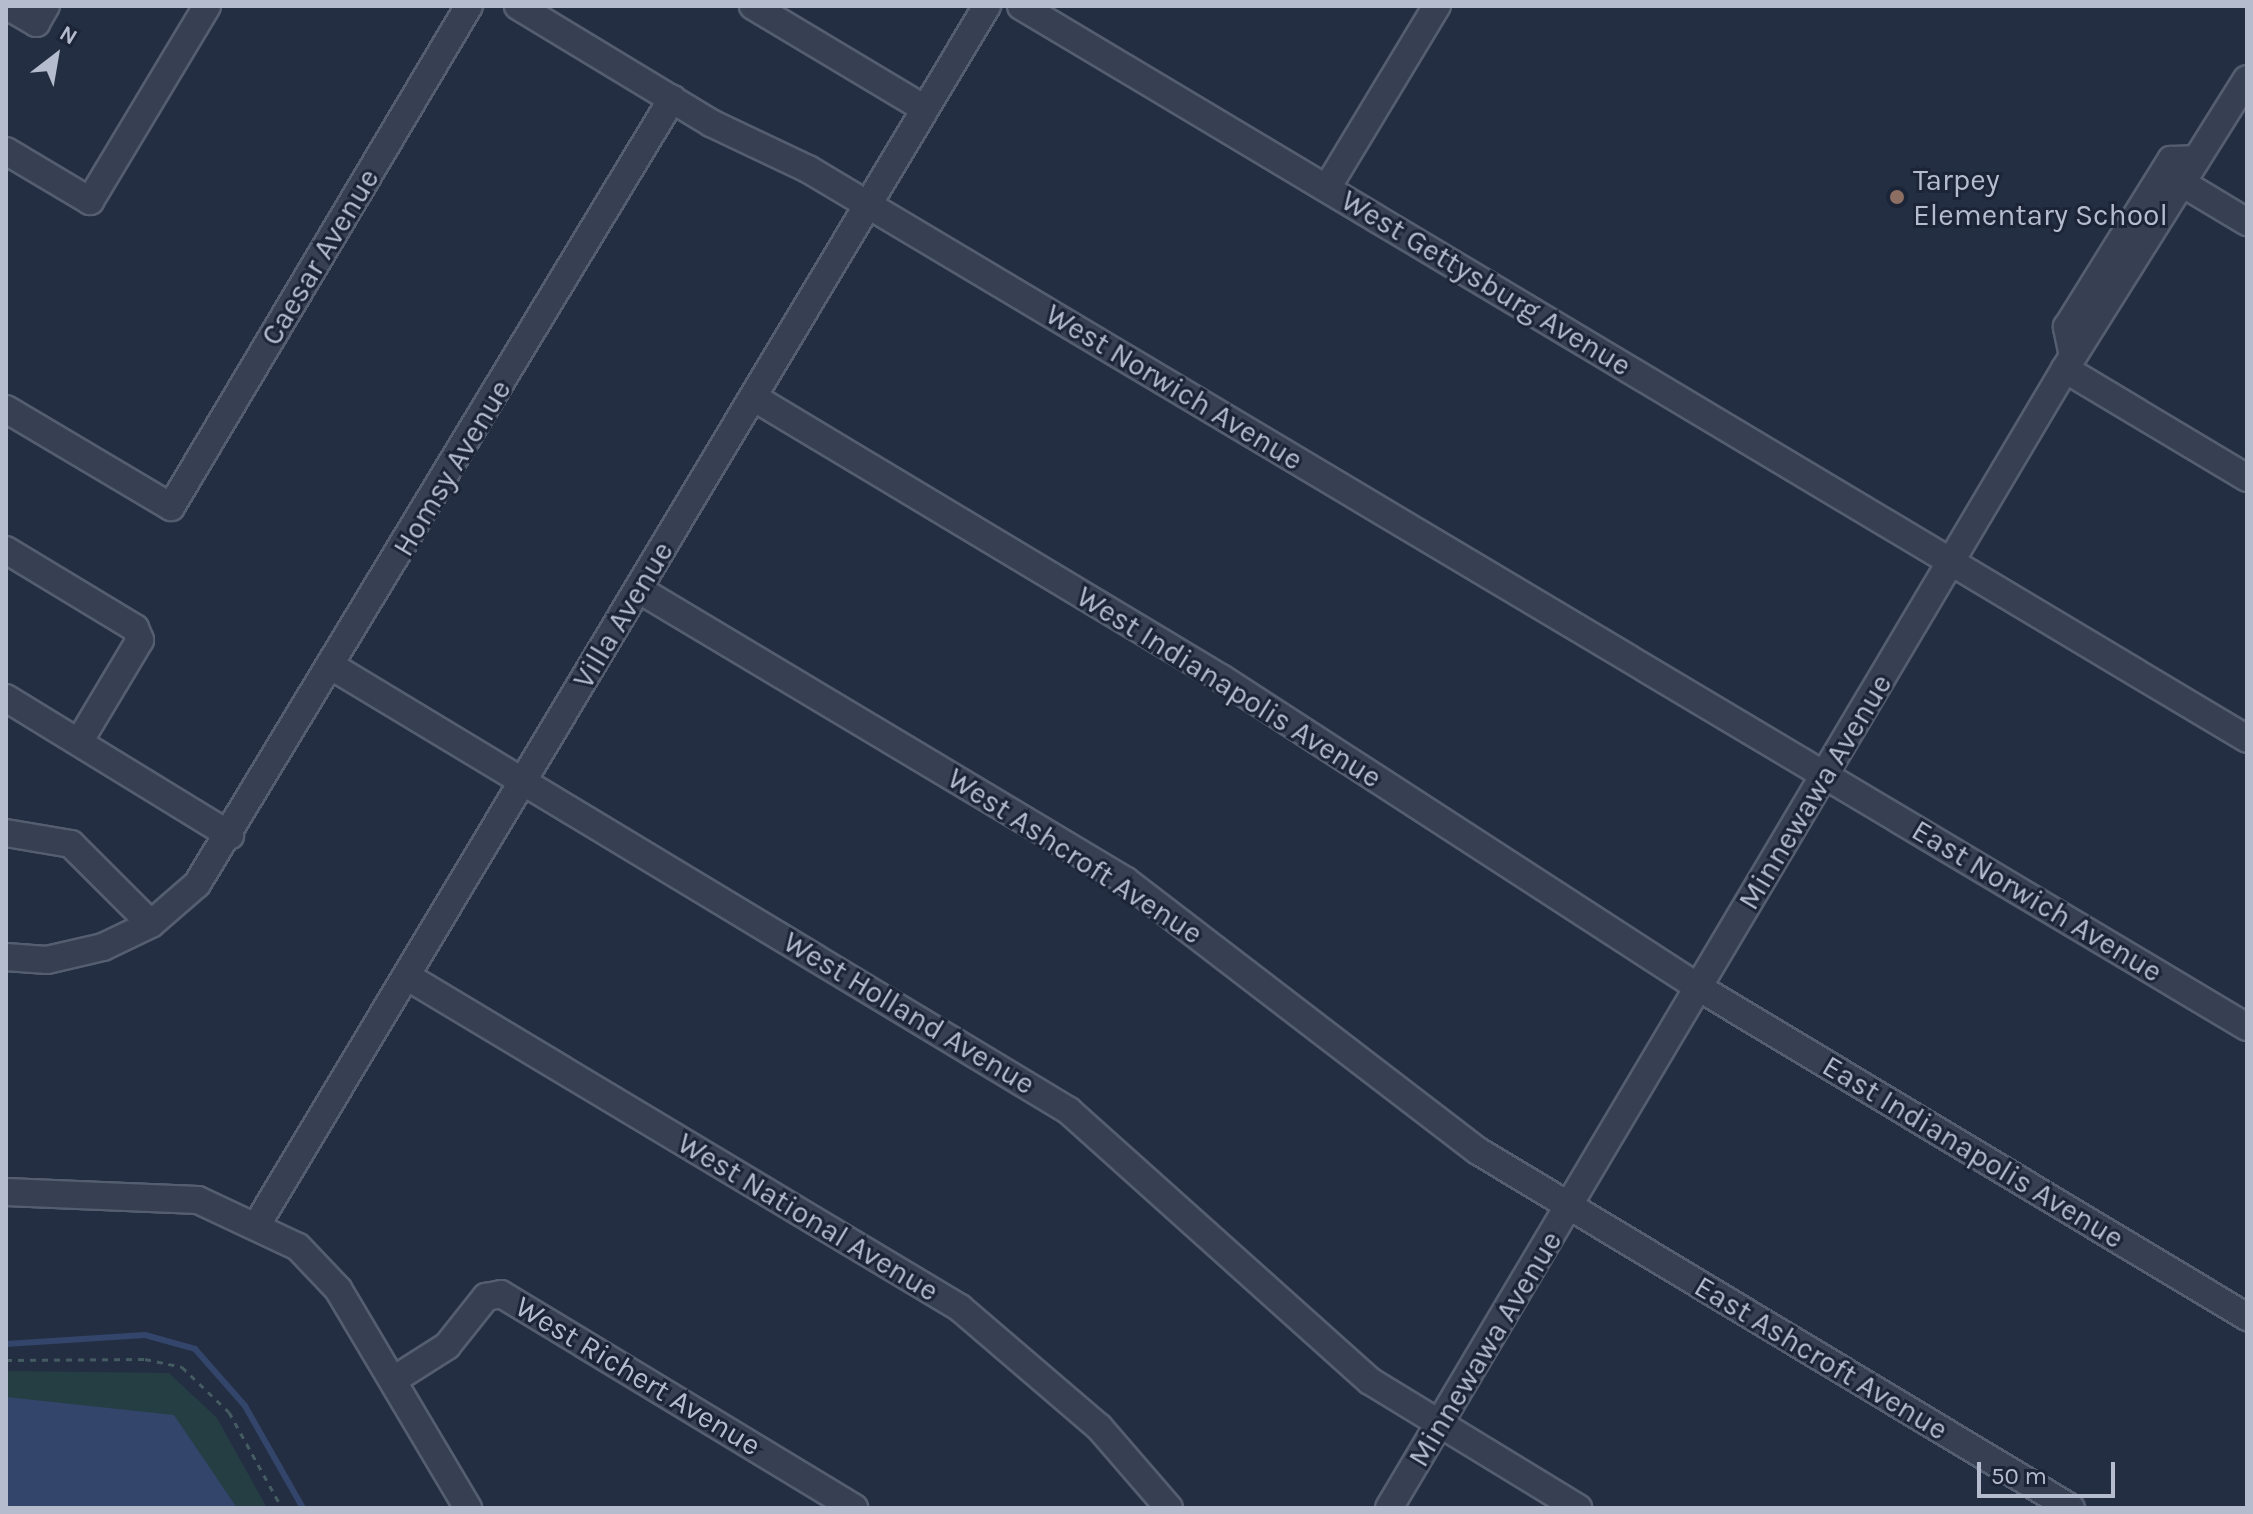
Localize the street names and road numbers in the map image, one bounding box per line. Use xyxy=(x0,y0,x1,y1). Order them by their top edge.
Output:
street label: Caesar Avenue xyxy=(253,162,387,352)
street label: West Gettysburg Avenue xyxy=(1335,182,1637,384)
street label: West Norwich Avenue xyxy=(1039,296,1309,478)
street label: Homsy Avenue xyxy=(385,373,519,563)
street label: Villa Avenue xyxy=(565,535,681,695)
street label: West Indianapolis Avenue xyxy=(1070,578,1388,796)
street label: Minnewawa Avenue xyxy=(1730,668,1900,916)
street label: West Ashcroft Avenue xyxy=(941,760,1209,952)
street label: East Norwich Avenue xyxy=(1905,812,2169,990)
street label: West Holland Avenue xyxy=(777,924,1041,1102)
street label: East Indianapolis Avenue xyxy=(1816,1048,2130,1256)
street label: West National Avenue xyxy=(671,1125,945,1309)
street label: Minnewawa Avenue xyxy=(1400,1225,1570,1473)
street label: East Ashcroft Avenue xyxy=(1688,1268,1954,1448)
street label: West Richert Avenue xyxy=(509,1289,767,1463)

